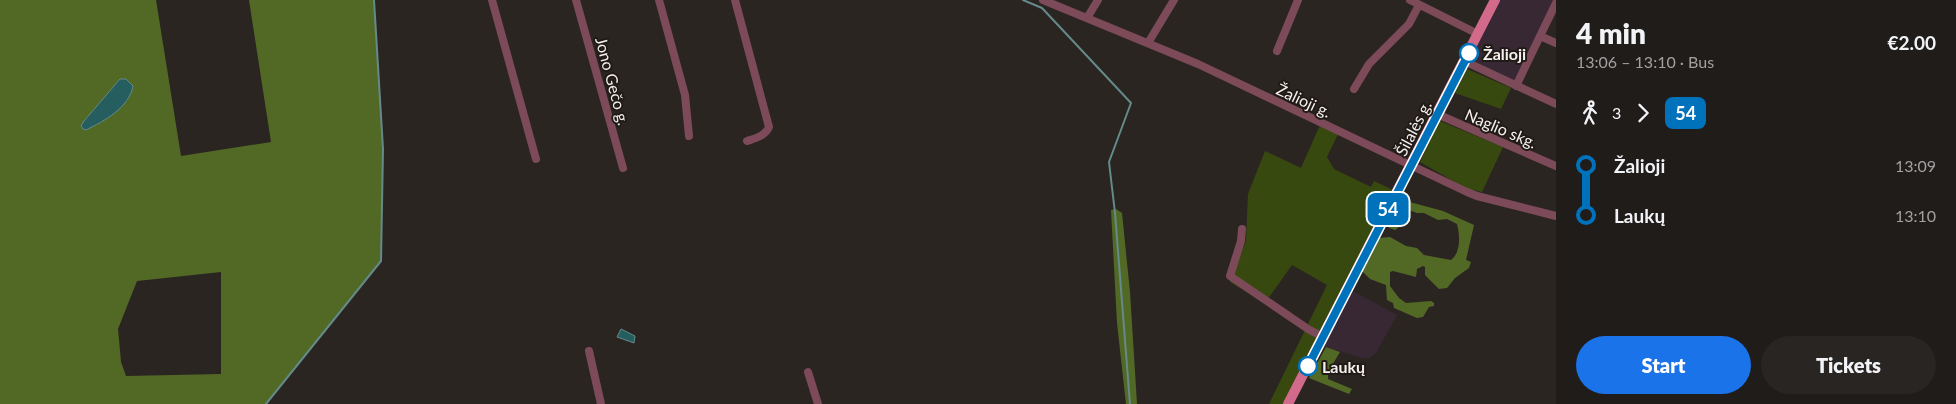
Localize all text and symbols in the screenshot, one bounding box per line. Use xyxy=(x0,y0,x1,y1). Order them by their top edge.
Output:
text: 4 min xyxy=(1576,16,1646,50)
text: €2.00 xyxy=(1887,31,1936,54)
street label: Jono Gečo g. xyxy=(592,35,634,127)
marker: Žalioji xyxy=(1459,43,1479,63)
place label: Žalioji xyxy=(1483,44,1526,63)
text: 13:06 – 13:10 · Bus xyxy=(1576,52,1714,71)
street label: Žalioji g. xyxy=(1274,79,1334,121)
street label: Šilalės g. xyxy=(1391,97,1435,159)
icon: walk xyxy=(1576,99,1604,127)
icon: forward xyxy=(1629,99,1657,127)
text: 54 xyxy=(1675,102,1696,124)
text: 3 xyxy=(1612,103,1621,122)
street label: Naglio skg. xyxy=(1462,104,1540,152)
text: Žalioji xyxy=(1614,154,1665,177)
text: 13:09 xyxy=(1895,156,1936,175)
line badge: 54 xyxy=(1366,193,1410,225)
text: 54 xyxy=(1378,198,1398,220)
text: Laukų xyxy=(1614,204,1665,227)
text: 13:10 xyxy=(1895,206,1936,225)
button: Start xyxy=(1576,336,1751,394)
button: Tickets xyxy=(1761,336,1936,394)
marker: Laukų xyxy=(1298,356,1318,376)
place label: Laukų xyxy=(1322,357,1365,376)

